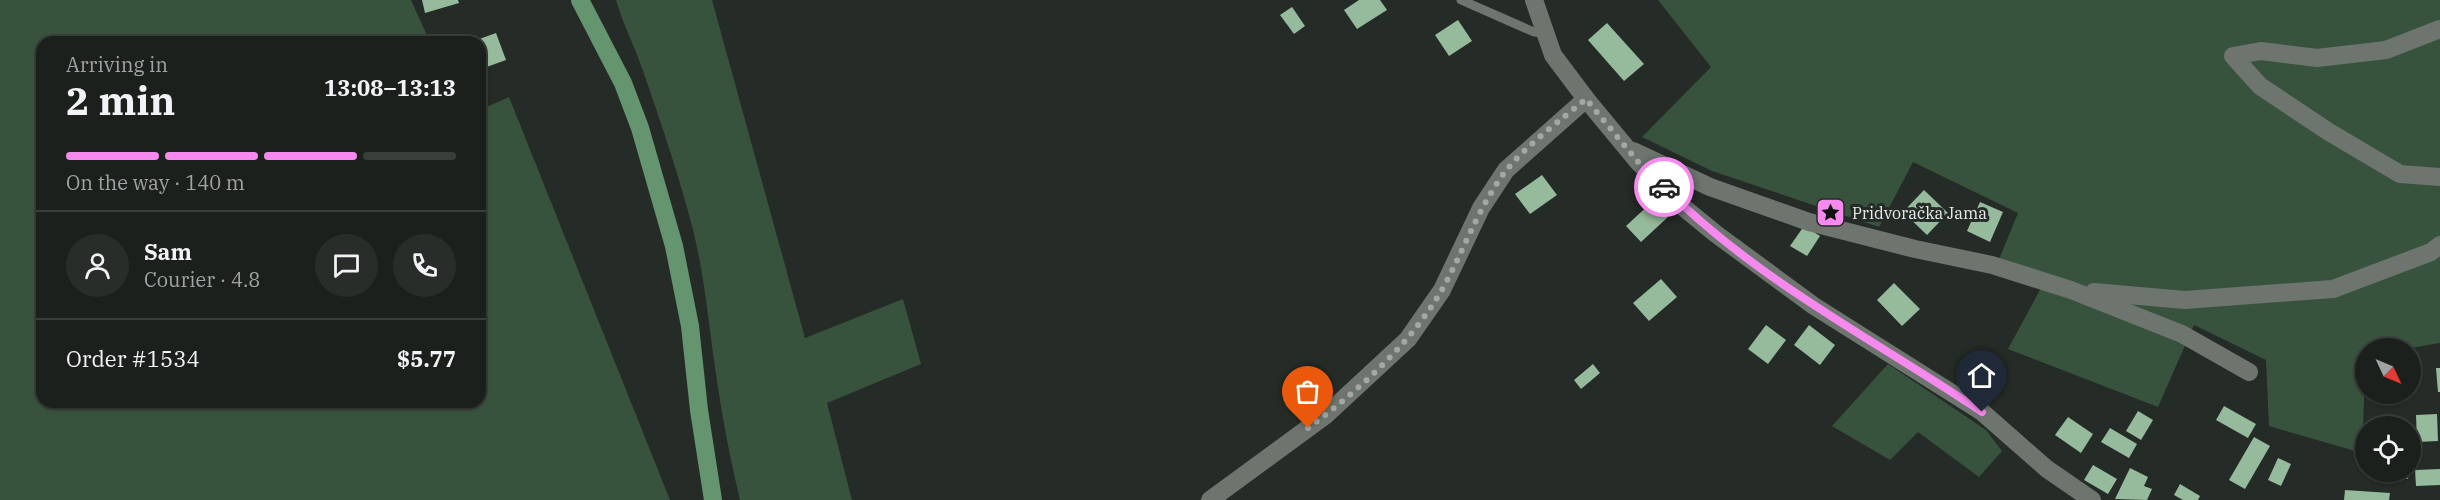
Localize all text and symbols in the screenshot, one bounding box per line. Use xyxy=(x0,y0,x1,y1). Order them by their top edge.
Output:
text: Arriving in xyxy=(66,51,168,78)
text: 13:08–13:13 xyxy=(324,73,456,102)
text: 2 min xyxy=(66,75,175,126)
courier xyxy=(1634,157,1694,217)
text: On the way · 140 m xyxy=(66,169,245,196)
icon: car xyxy=(1648,171,1681,204)
place icon: Pridvoračka Jama xyxy=(1815,197,1847,229)
place label: Pridvoračka Jama xyxy=(1852,203,1987,223)
button: person xyxy=(66,234,129,297)
button: chat xyxy=(315,234,378,297)
button: phone xyxy=(393,234,456,297)
text: Sam xyxy=(144,237,192,266)
text: Courier · 4.8 xyxy=(144,266,260,293)
north arrow xyxy=(2355,338,2421,404)
map controls xyxy=(2355,338,2421,482)
text: Order #1534 xyxy=(66,344,200,373)
text: $5.77 xyxy=(397,344,456,373)
pin xyxy=(1956,350,2007,412)
icon: home xyxy=(1965,359,1998,392)
pin xyxy=(1282,366,1333,428)
icon: bag xyxy=(1291,375,1324,408)
button: locate xyxy=(2355,416,2421,482)

